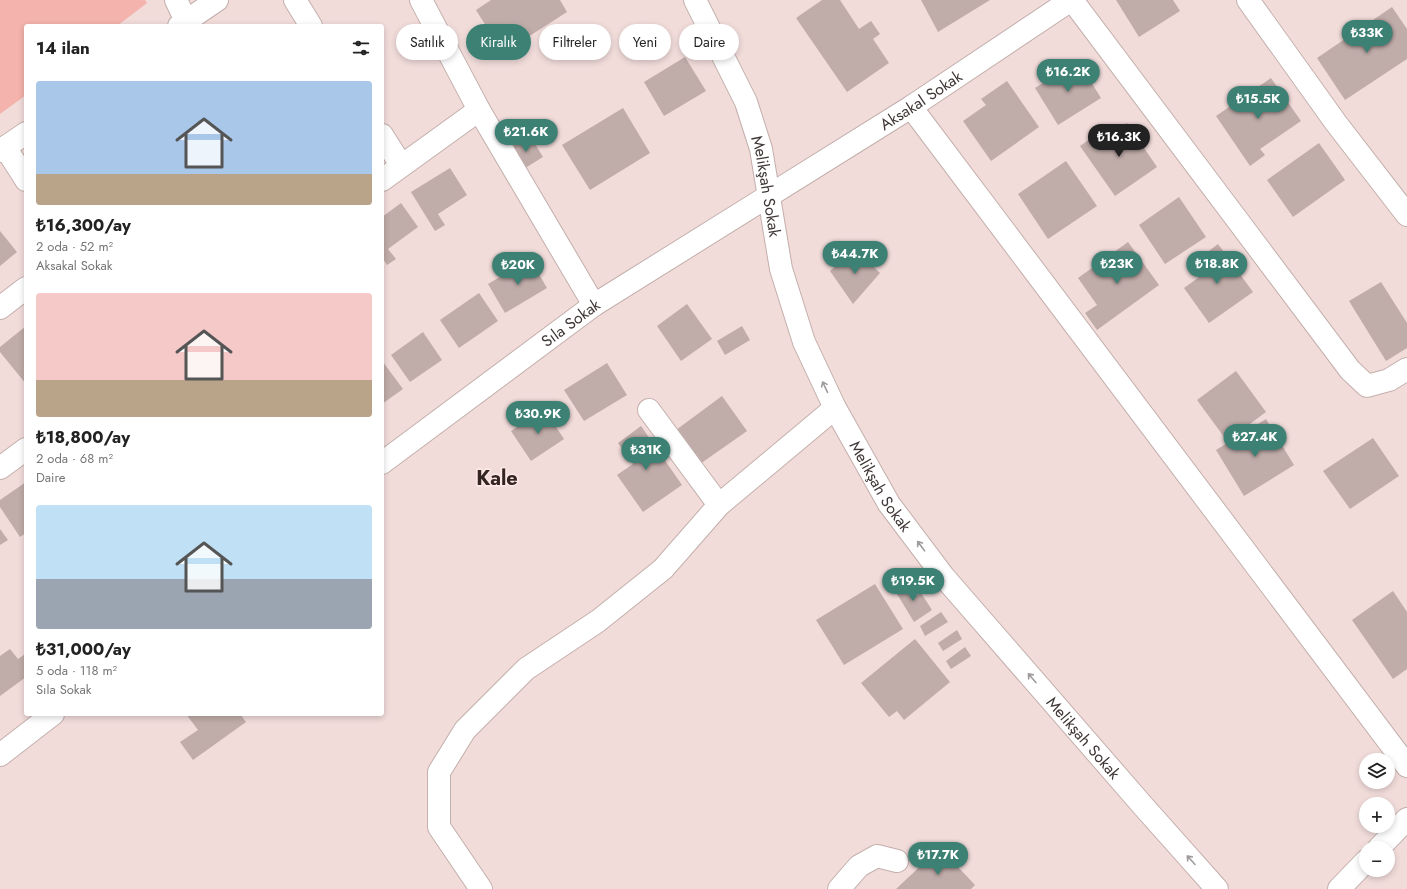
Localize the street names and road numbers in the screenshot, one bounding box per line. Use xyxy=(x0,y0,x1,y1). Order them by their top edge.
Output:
street label: Aksakal Sokak xyxy=(875,64,967,135)
street label: Melikşah Sokak xyxy=(746,132,787,240)
street label: Sıla Sokak xyxy=(536,292,605,352)
street label: Melikşah Sokak xyxy=(844,436,918,537)
street label: Melikşah Sokak xyxy=(1041,691,1127,785)

